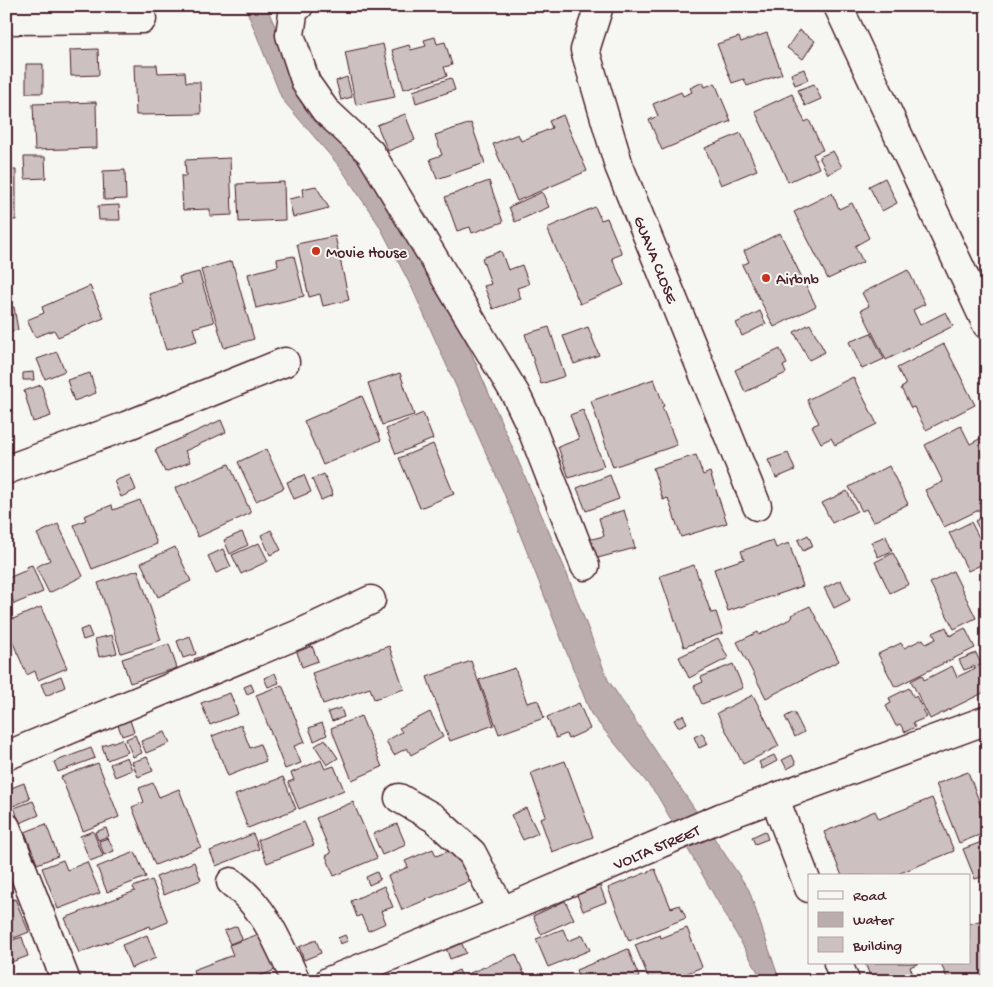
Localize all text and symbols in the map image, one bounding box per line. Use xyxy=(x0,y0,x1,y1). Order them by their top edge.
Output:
street label: GUAVA CLOSE xyxy=(628,214,680,308)
marker: Movie House xyxy=(310,245,322,257)
place label: Movie House xyxy=(326,245,408,264)
marker: Airbnb xyxy=(760,272,772,284)
place label: Airbnb xyxy=(776,272,820,291)
street label: VOLTA STREET xyxy=(610,822,704,876)
legend xyxy=(808,874,970,964)
text: Road xyxy=(853,888,887,906)
text: Water xyxy=(853,912,895,930)
text: Building xyxy=(852,938,902,956)

